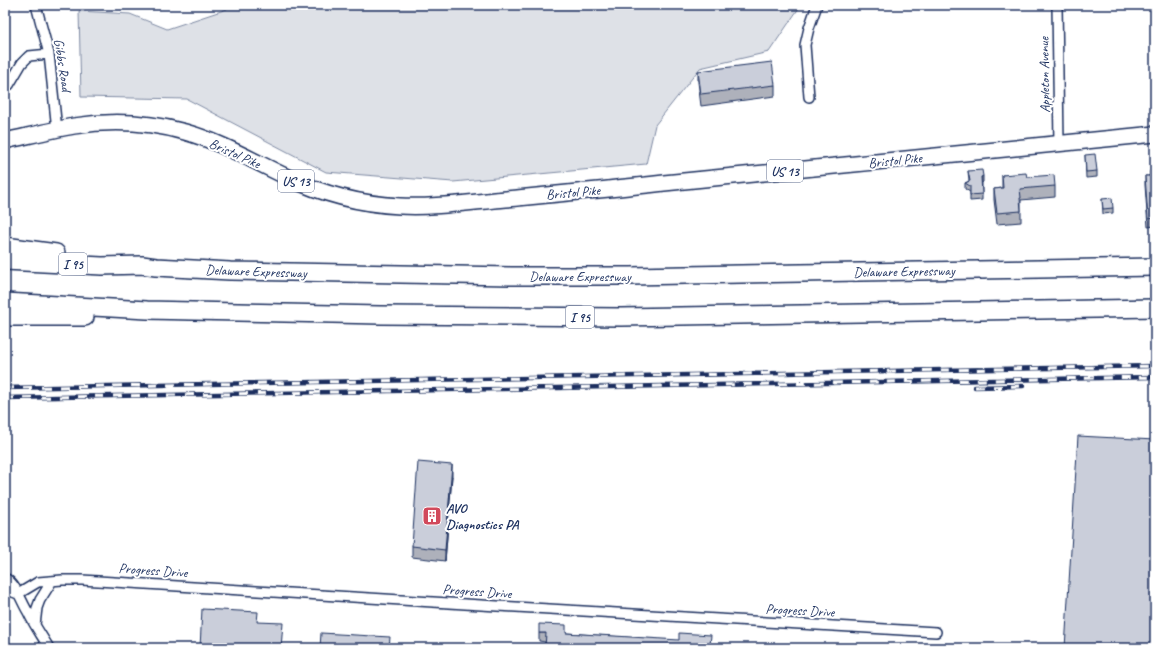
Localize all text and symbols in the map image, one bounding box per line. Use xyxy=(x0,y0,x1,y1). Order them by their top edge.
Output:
street label: Appleton Avenue xyxy=(1035,35,1054,113)
street label: Gibbs Road xyxy=(50,38,75,95)
street label: Bristol Pike xyxy=(207,135,264,173)
street label: Bristol Pike xyxy=(867,149,924,172)
road number: US 13 xyxy=(767,160,803,182)
road number: US 13 xyxy=(278,170,314,192)
street label: Bristol Pike xyxy=(545,182,602,203)
road number: I 95 xyxy=(59,253,87,275)
street label: Delaware Expressway xyxy=(205,261,308,282)
street label: Delaware Expressway xyxy=(853,262,956,281)
street label: Delaware Expressway xyxy=(529,268,632,285)
road number: I 95 xyxy=(566,306,594,328)
place label: AVO Diagnostics PA xyxy=(446,500,519,533)
building icon: AVO Diagnostics PA xyxy=(421,505,443,527)
street label: Progress Drive xyxy=(118,560,189,581)
street label: Progress Drive xyxy=(442,581,513,602)
street label: Progress Drive xyxy=(765,600,836,621)

